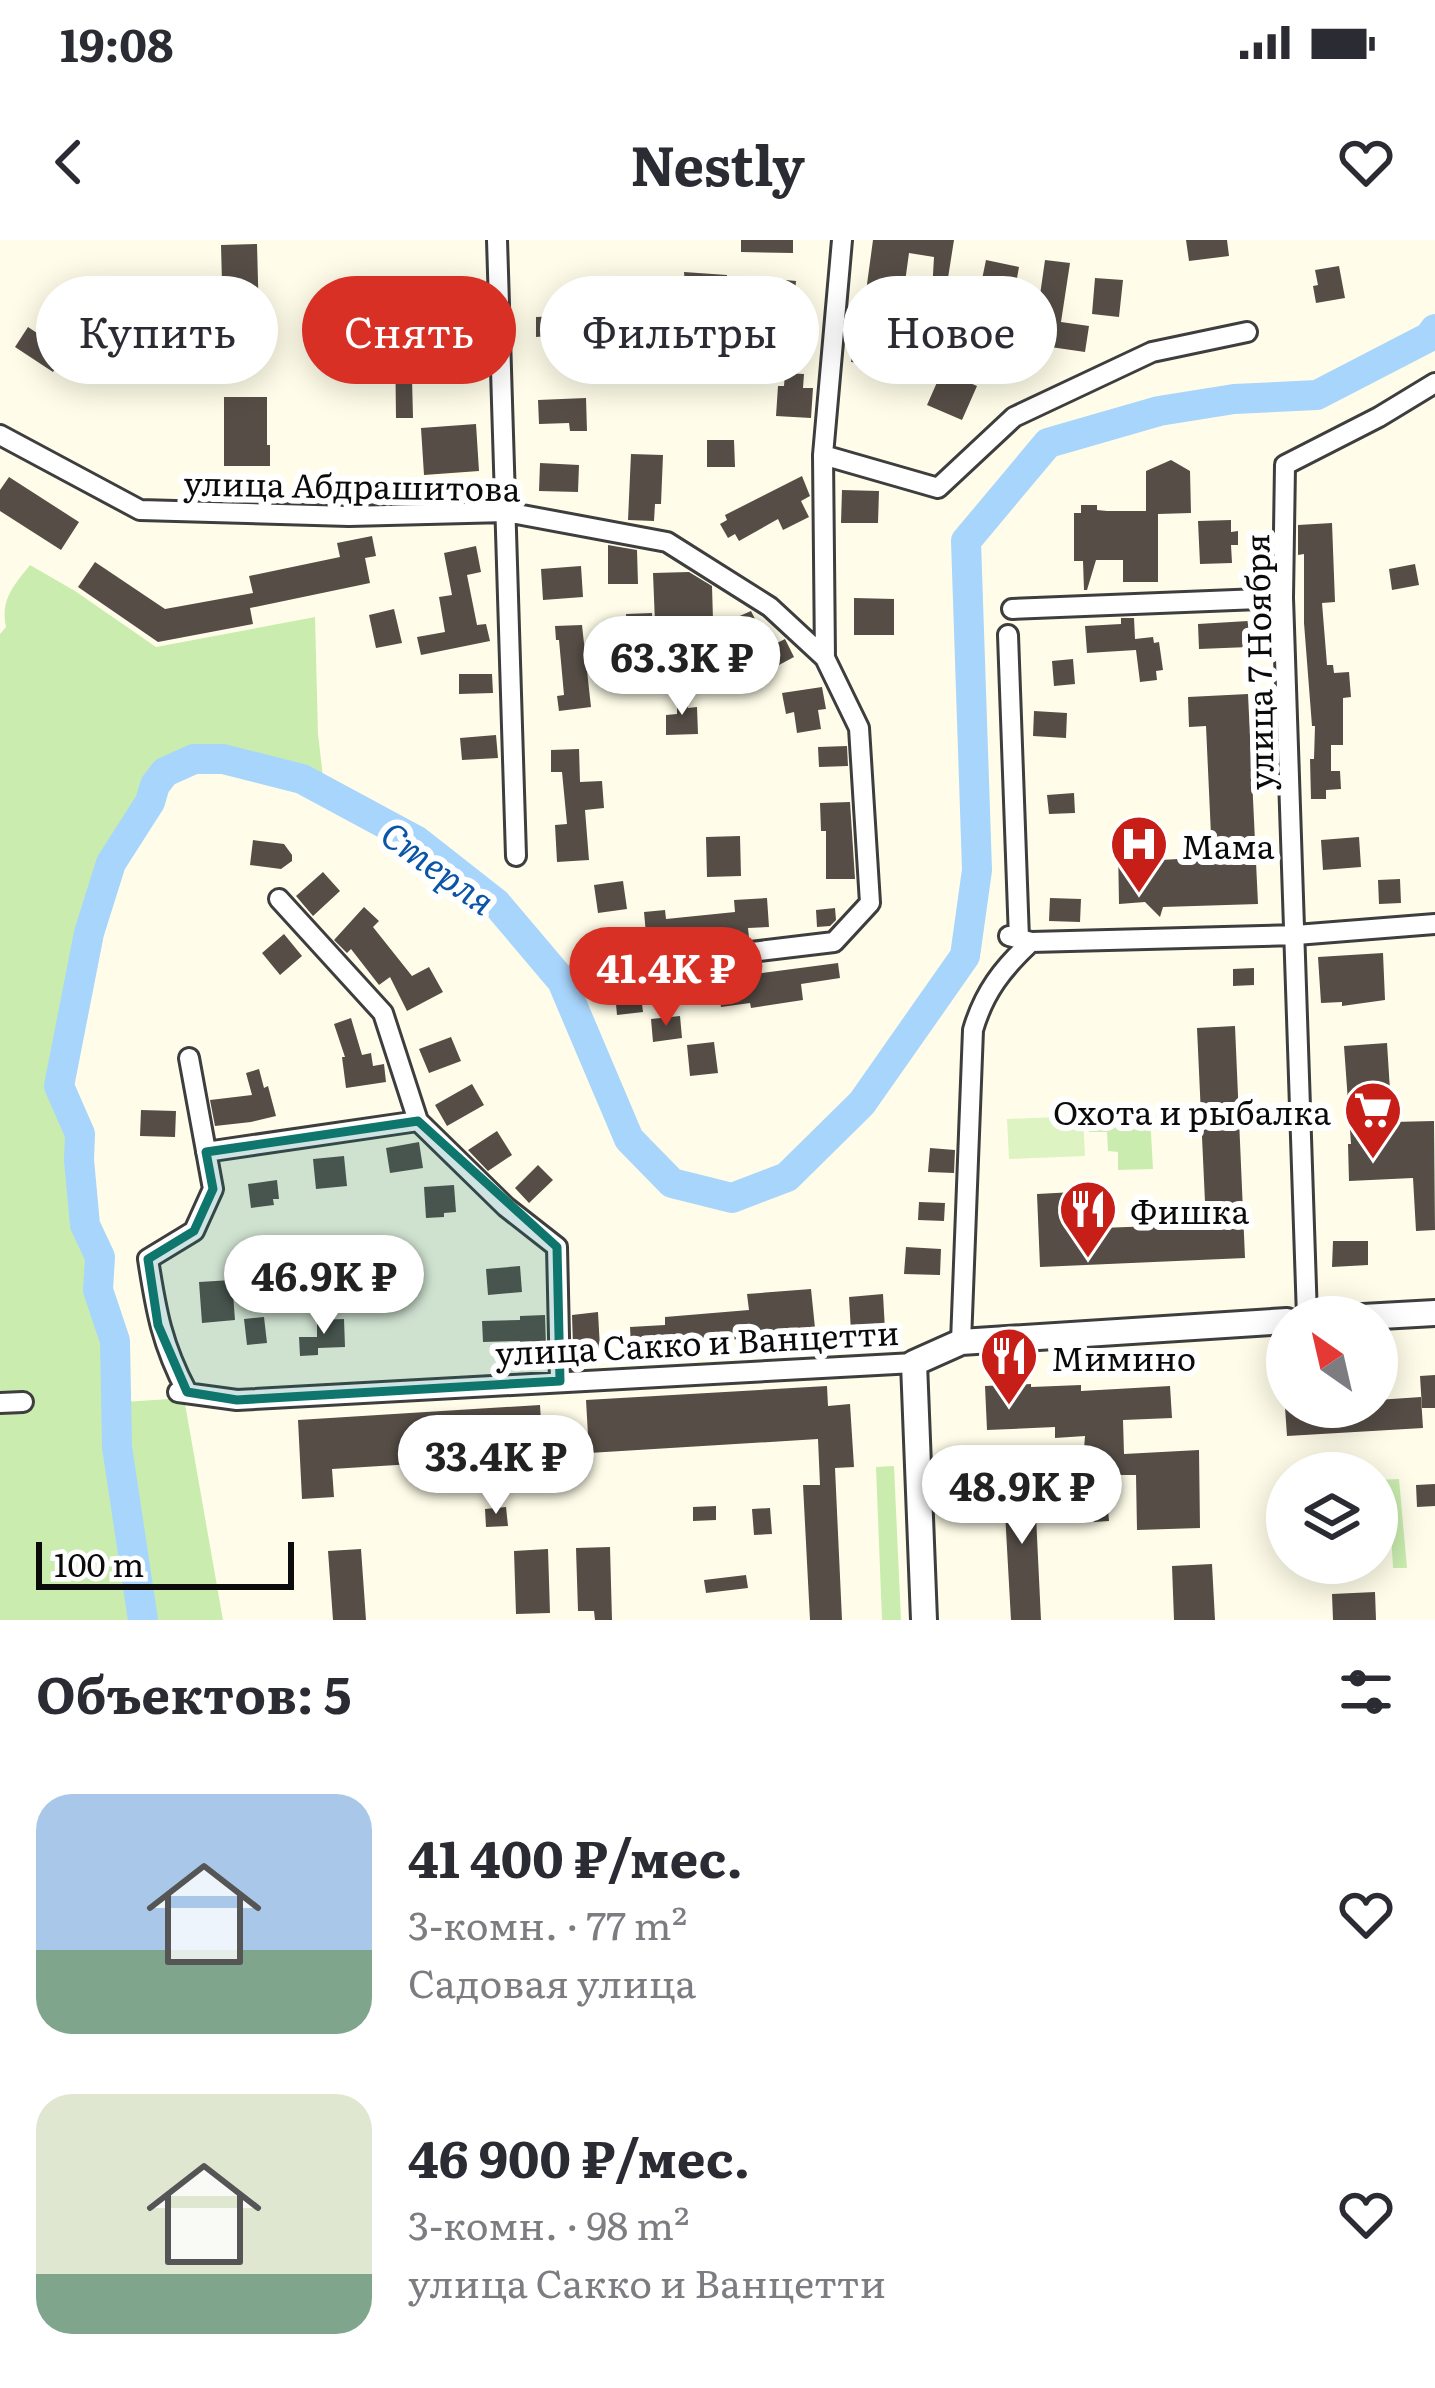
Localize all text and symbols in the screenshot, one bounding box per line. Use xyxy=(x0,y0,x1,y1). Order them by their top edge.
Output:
text: 19:08 xyxy=(60,9,174,76)
text: Nestly xyxy=(630,122,805,203)
icon: back xyxy=(36,129,102,195)
icon: heart xyxy=(1333,129,1399,195)
chip: Купить xyxy=(36,276,278,384)
chip: Снять xyxy=(302,276,516,384)
chip: Фильтры xyxy=(540,276,819,384)
chip: Новое xyxy=(843,276,1057,384)
street label: улица Абдрашитова xyxy=(183,457,521,511)
street label: улица 7 Ноября xyxy=(1230,533,1284,791)
pin: 63.3K ₽ xyxy=(571,616,793,718)
text: 63.3K ₽ xyxy=(610,626,754,684)
water label: Стерля xyxy=(371,806,507,926)
hospital icon: Мама xyxy=(1108,813,1170,895)
place label: Мама xyxy=(1181,820,1275,869)
pin: 41.4K ₽ xyxy=(555,927,777,1029)
text: 41.4K ₽ xyxy=(596,937,736,995)
supermarket icon: Охота и рыбалка xyxy=(1342,1079,1404,1161)
place label: Охота и рыбалка xyxy=(1053,1086,1331,1135)
restaurant icon: Фишка xyxy=(1057,1178,1119,1260)
place label: Фишка xyxy=(1130,1185,1249,1234)
pin: 46.9K ₽ xyxy=(213,1235,435,1337)
text: 46.9K ₽ xyxy=(251,1245,397,1303)
north arrow xyxy=(1266,1296,1398,1428)
map controls xyxy=(1266,1296,1398,1584)
street label: улица Сакко и Ванцетти xyxy=(494,1306,900,1376)
restaurant icon: Мимино xyxy=(978,1325,1040,1407)
place label: Мимино xyxy=(1051,1332,1196,1381)
pin: 33.4K ₽ xyxy=(385,1415,607,1517)
text: 33.4K ₽ xyxy=(425,1425,567,1483)
pin: 48.9K ₽ xyxy=(911,1445,1133,1547)
button: layers xyxy=(1266,1452,1398,1584)
text: 48.9K ₽ xyxy=(949,1455,1095,1513)
scale bar xyxy=(36,1536,294,1589)
text: 100 m xyxy=(54,1538,144,1587)
text: Объектов: 5 xyxy=(36,1654,351,1730)
icon: filters xyxy=(1333,1659,1399,1725)
text: 41 400 ₽/мес. xyxy=(408,1818,743,1894)
icon: home xyxy=(132,1842,276,1986)
icon: heart xyxy=(1333,1881,1399,1947)
text: 3-комн. · 77 m² xyxy=(408,1894,687,1952)
text: Садовая улица xyxy=(408,1952,696,2010)
text: 46 900 ₽/мес. xyxy=(408,2118,750,2194)
icon: home xyxy=(132,2142,276,2286)
icon: heart xyxy=(1333,2181,1399,2247)
text: 3-комн. · 98 m² xyxy=(408,2194,689,2252)
text: улица Сакко и Ванцетти xyxy=(408,2252,886,2310)

